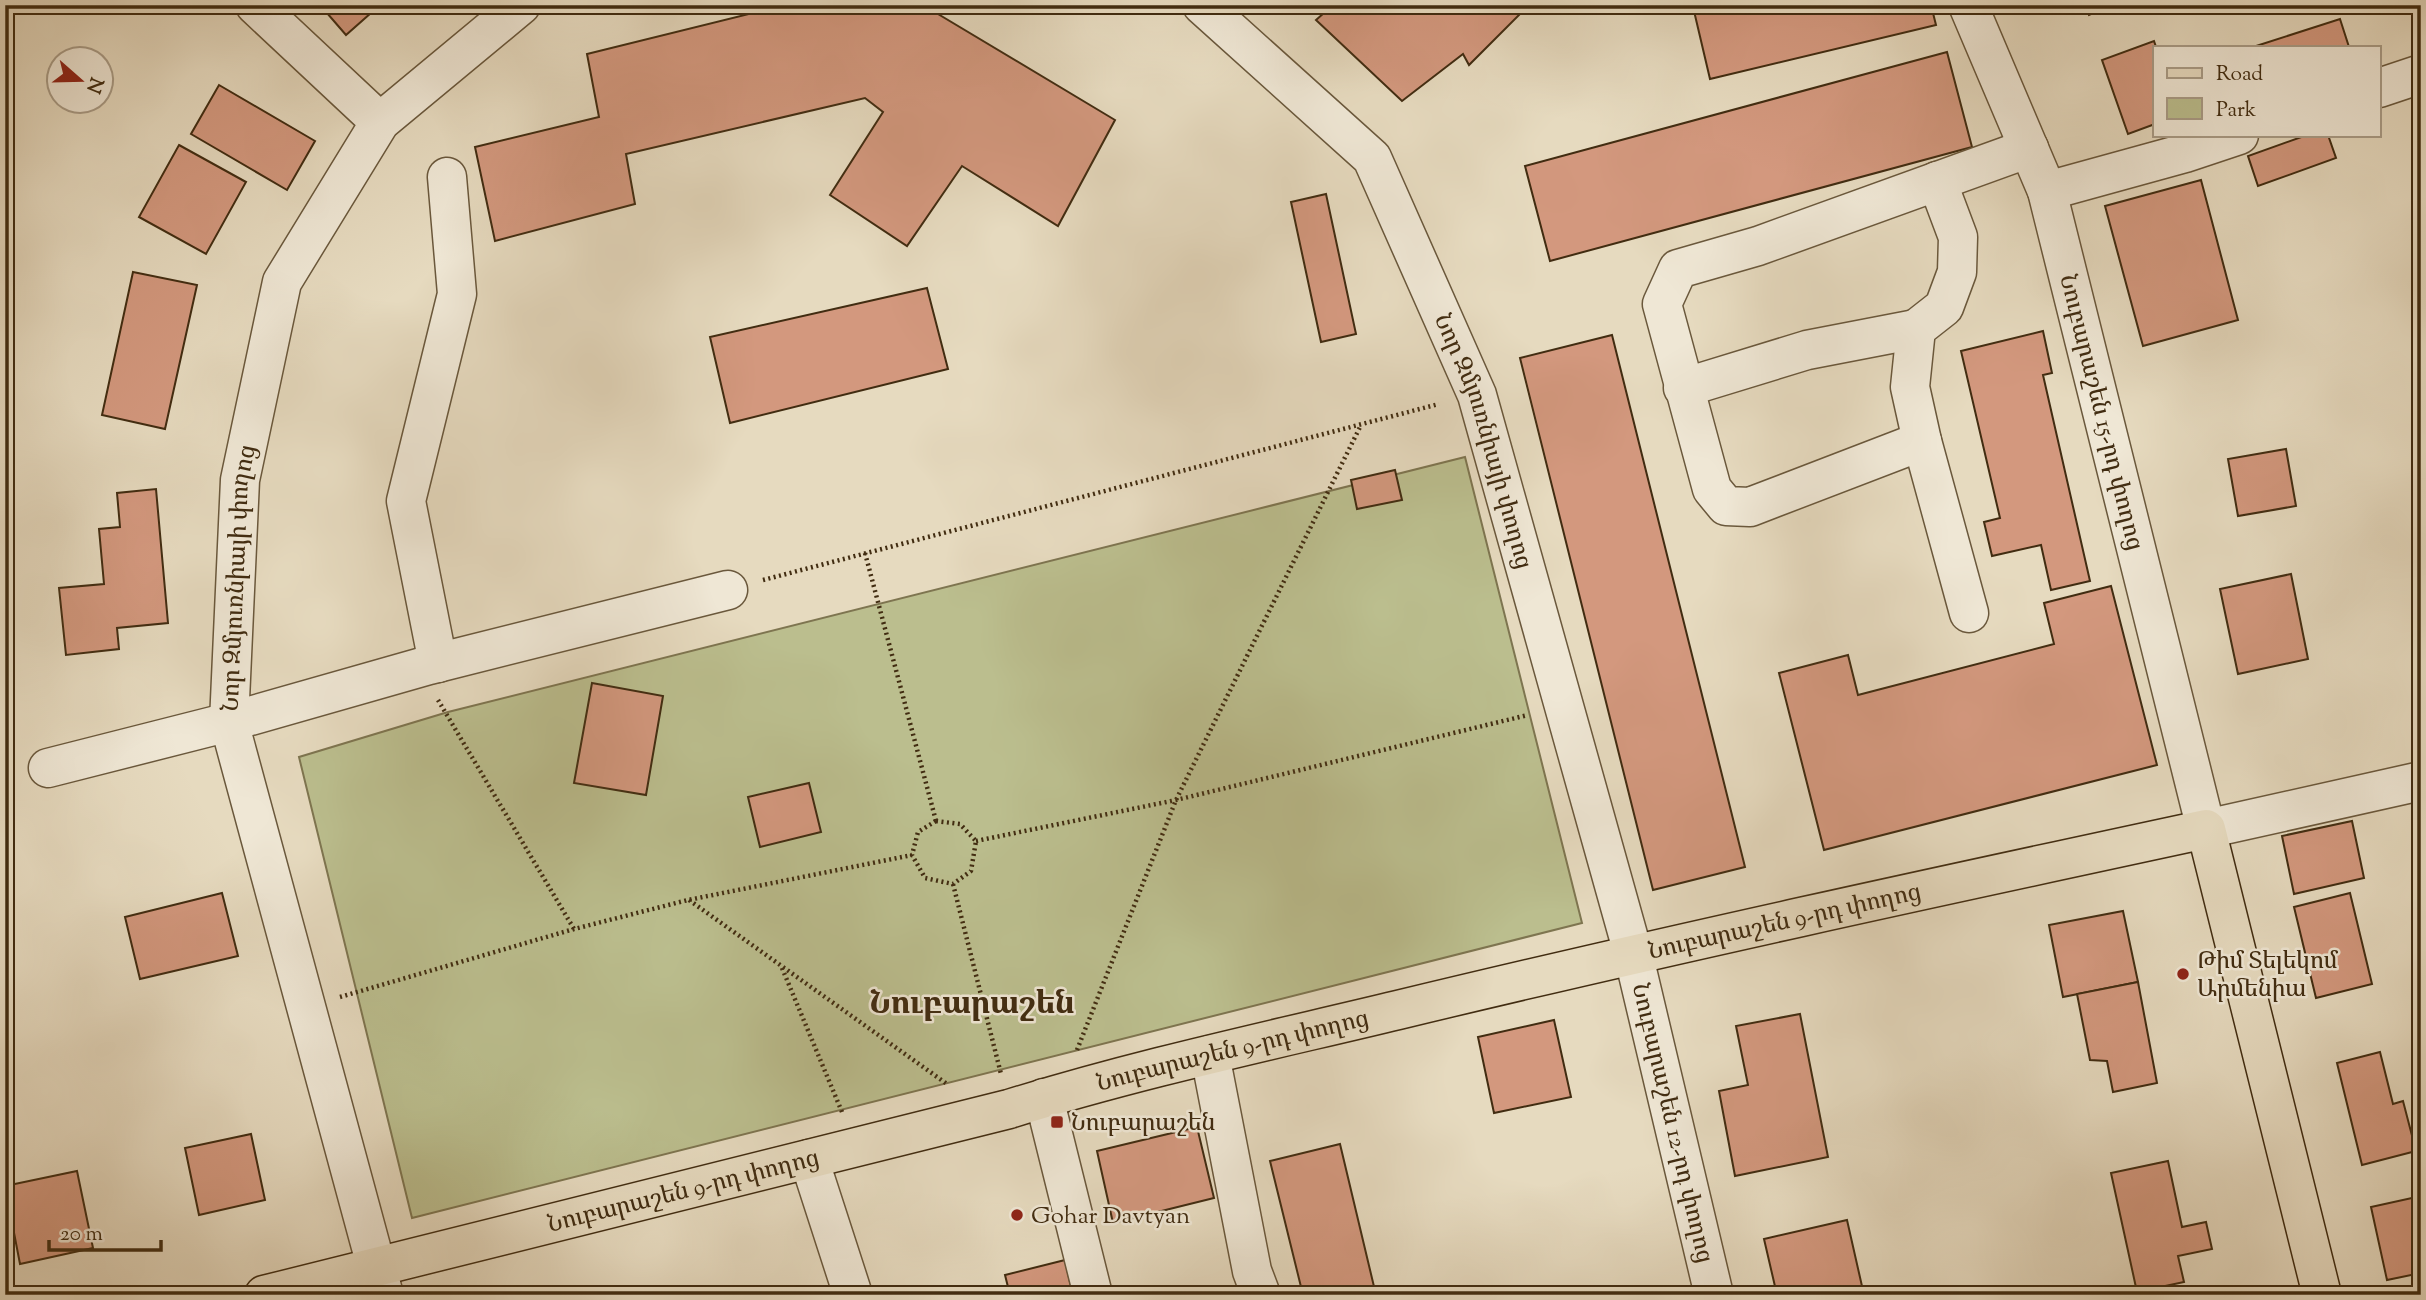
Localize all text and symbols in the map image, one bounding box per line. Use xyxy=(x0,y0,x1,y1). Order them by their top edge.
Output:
north arrow xyxy=(46,46,116,116)
legend xyxy=(2153,46,2380,136)
text: Road xyxy=(2216,60,2263,90)
text: N xyxy=(78,73,109,97)
text: Park xyxy=(2216,96,2257,126)
street label: Նուբարաշեն 15-րդ փողոց xyxy=(2049,271,2151,554)
street label: Նոր Զմյուռնիայի փողոց xyxy=(1424,309,1540,573)
street label: Նոր Զմյուռնիայի փողոց xyxy=(214,442,266,712)
street label: Նուբարաշեն 9-րդ փողոց xyxy=(1645,876,1925,970)
place label: Թիմ Տելեկոմ Արմենիա xyxy=(2197,945,2339,1007)
marker: Թիմ Տելեկոմ Արմենիա xyxy=(2175,966,2191,982)
street label: Նուբարաշեն 12-րդ փողոց xyxy=(1622,980,1721,1267)
district label: Նուբարաշեն xyxy=(870,982,1074,1028)
street label: Նուբարաշեն 9-րդ փողոց xyxy=(1093,1003,1372,1102)
place label: Նուբարաշեն xyxy=(1071,1107,1215,1141)
marker: Նուբարաշեն xyxy=(1049,1114,1065,1130)
street label: Նուբարաշեն 9-րդ փողոց xyxy=(544,1142,823,1243)
place label: Gohar Davtyan xyxy=(1031,1200,1190,1234)
marker: Gohar Davtyan xyxy=(1009,1207,1025,1223)
scale bar xyxy=(49,1209,161,1253)
text: 20 m xyxy=(60,1220,103,1250)

